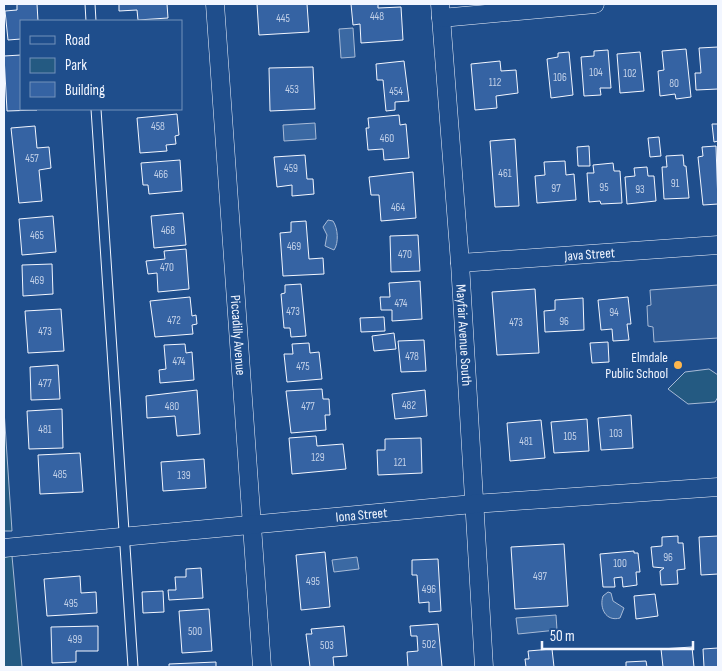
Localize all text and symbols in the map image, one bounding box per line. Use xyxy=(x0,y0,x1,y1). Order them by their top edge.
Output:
house number: 448 xyxy=(370,10,384,23)
house number: 445 xyxy=(276,12,290,25)
legend xyxy=(20,20,182,110)
text: Road xyxy=(65,31,90,50)
text: Park xyxy=(65,56,87,75)
house number: 104 xyxy=(589,66,603,79)
house number: 102 xyxy=(623,67,637,80)
house number: 106 xyxy=(553,71,567,84)
house number: 112 xyxy=(489,76,502,89)
house number: 80 xyxy=(669,77,679,90)
text: Building xyxy=(65,81,105,100)
house number: 453 xyxy=(285,83,299,96)
house number: 454 xyxy=(389,85,403,98)
house number: 458 xyxy=(151,120,165,133)
house number: 460 xyxy=(380,132,394,145)
house number: 457 xyxy=(25,152,39,165)
house number: 459 xyxy=(284,162,298,175)
house number: 461 xyxy=(498,167,512,180)
house number: 466 xyxy=(154,168,168,181)
house number: 91 xyxy=(671,177,680,190)
house number: 95 xyxy=(599,181,609,194)
house number: 97 xyxy=(551,182,561,195)
house number: 93 xyxy=(635,183,645,196)
house number: 464 xyxy=(391,201,406,214)
house number: 468 xyxy=(161,224,175,237)
house number: 465 xyxy=(30,229,44,242)
house number: 469 xyxy=(287,240,301,253)
street label: Java Street xyxy=(563,244,616,264)
house number: 470 xyxy=(398,248,412,261)
house number: 470 xyxy=(160,261,174,274)
house number: 469 xyxy=(30,274,44,287)
street label: Mayfair Avenue South xyxy=(453,284,476,386)
street label: Piccadilly Avenue xyxy=(227,294,250,376)
house number: 474 xyxy=(395,297,408,310)
house number: 473 xyxy=(286,305,300,318)
house number: 94 xyxy=(609,306,619,319)
house number: 472 xyxy=(167,314,181,327)
house number: 96 xyxy=(559,315,569,328)
house number: 473 xyxy=(509,316,523,329)
house number: 473 xyxy=(38,325,52,338)
place label: Elmdale Public School xyxy=(605,349,668,382)
house number: 478 xyxy=(405,350,419,363)
house number: 474 xyxy=(173,355,186,368)
marker: Elmdale Public School xyxy=(672,359,684,371)
house number: 475 xyxy=(296,360,310,373)
house number: 477 xyxy=(38,377,52,390)
house number: 482 xyxy=(402,399,417,412)
house number: 480 xyxy=(165,400,179,413)
house number: 477 xyxy=(301,400,315,413)
house number: 481 xyxy=(38,423,52,436)
house number: 103 xyxy=(609,427,623,440)
house number: 105 xyxy=(563,430,577,443)
house number: 481 xyxy=(519,435,533,448)
house number: 129 xyxy=(311,451,325,464)
house number: 121 xyxy=(394,456,406,469)
house number: 485 xyxy=(53,468,67,481)
house number: 139 xyxy=(177,469,191,482)
street label: Iona Street xyxy=(335,504,388,525)
house number: 96 xyxy=(663,551,673,564)
house number: 100 xyxy=(613,557,627,570)
house number: 497 xyxy=(533,570,548,583)
house number: 495 xyxy=(306,575,320,588)
house number: 496 xyxy=(422,583,436,596)
house number: 495 xyxy=(64,597,78,610)
scale bar xyxy=(542,618,693,650)
house number: 500 xyxy=(188,625,202,638)
text: 50 m xyxy=(550,627,575,646)
house number: 499 xyxy=(68,633,82,646)
house number: 502 xyxy=(422,638,436,651)
house number: 503 xyxy=(320,639,334,652)

